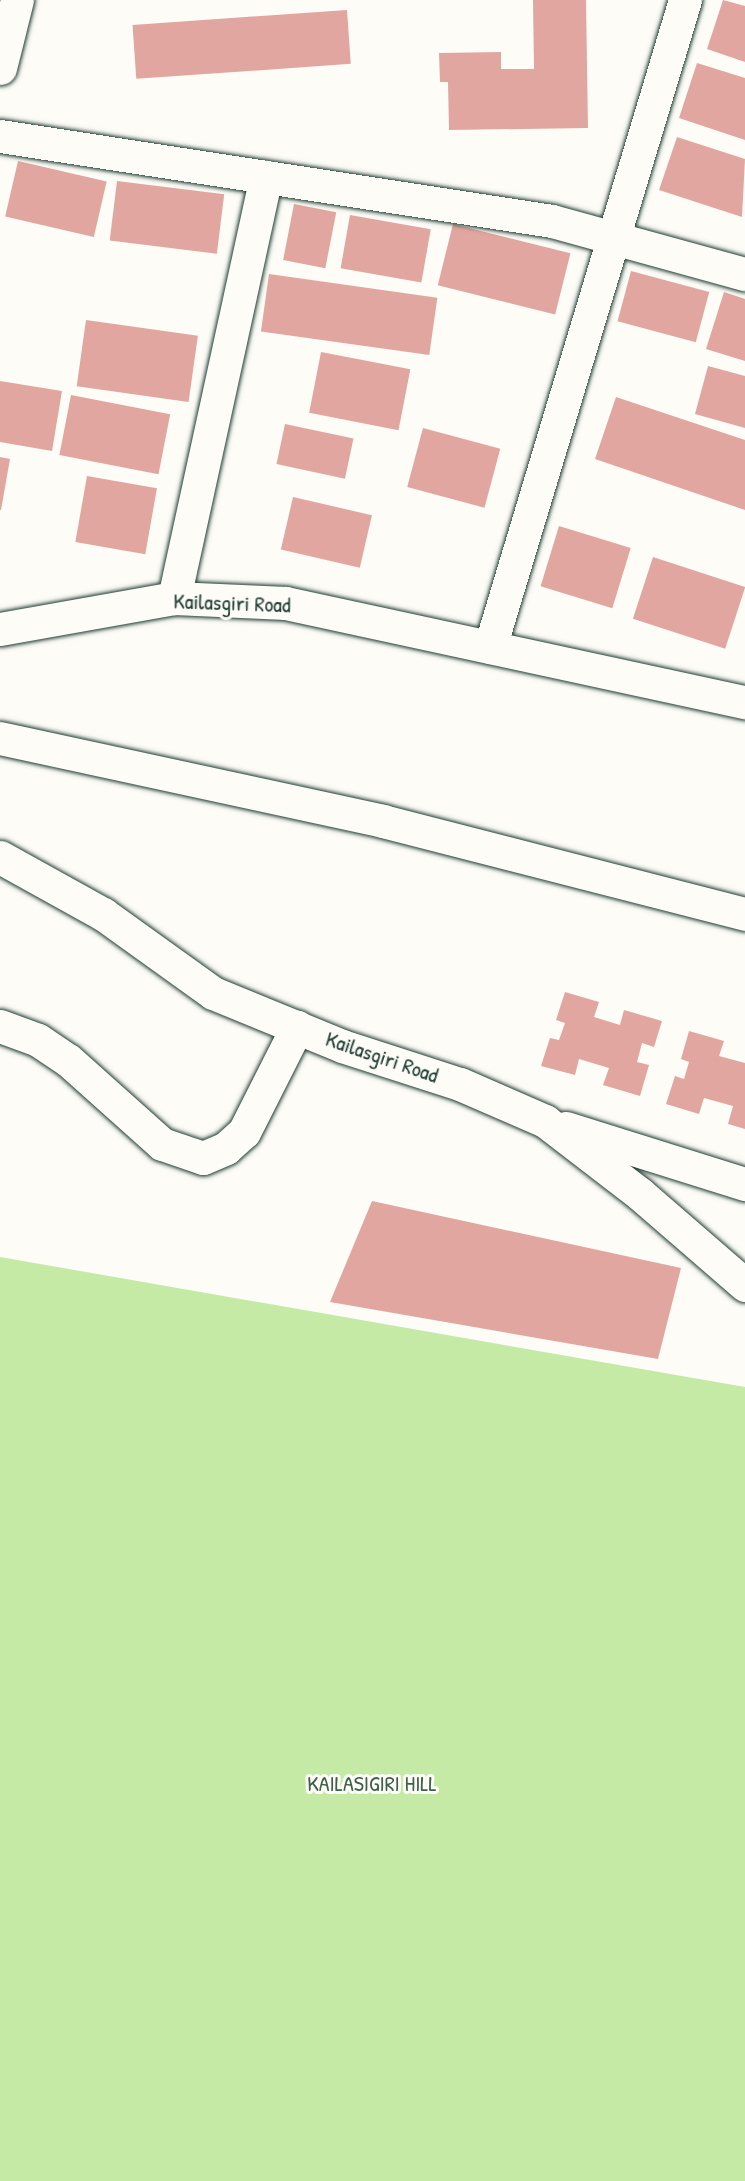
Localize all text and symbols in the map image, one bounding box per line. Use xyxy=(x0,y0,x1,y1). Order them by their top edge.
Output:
street label: Kailasgiri Road xyxy=(173,588,291,618)
street label: Kailasgiri Road xyxy=(322,1025,442,1089)
park label: KAILASIGIRI HILL xyxy=(307,1771,437,1797)

